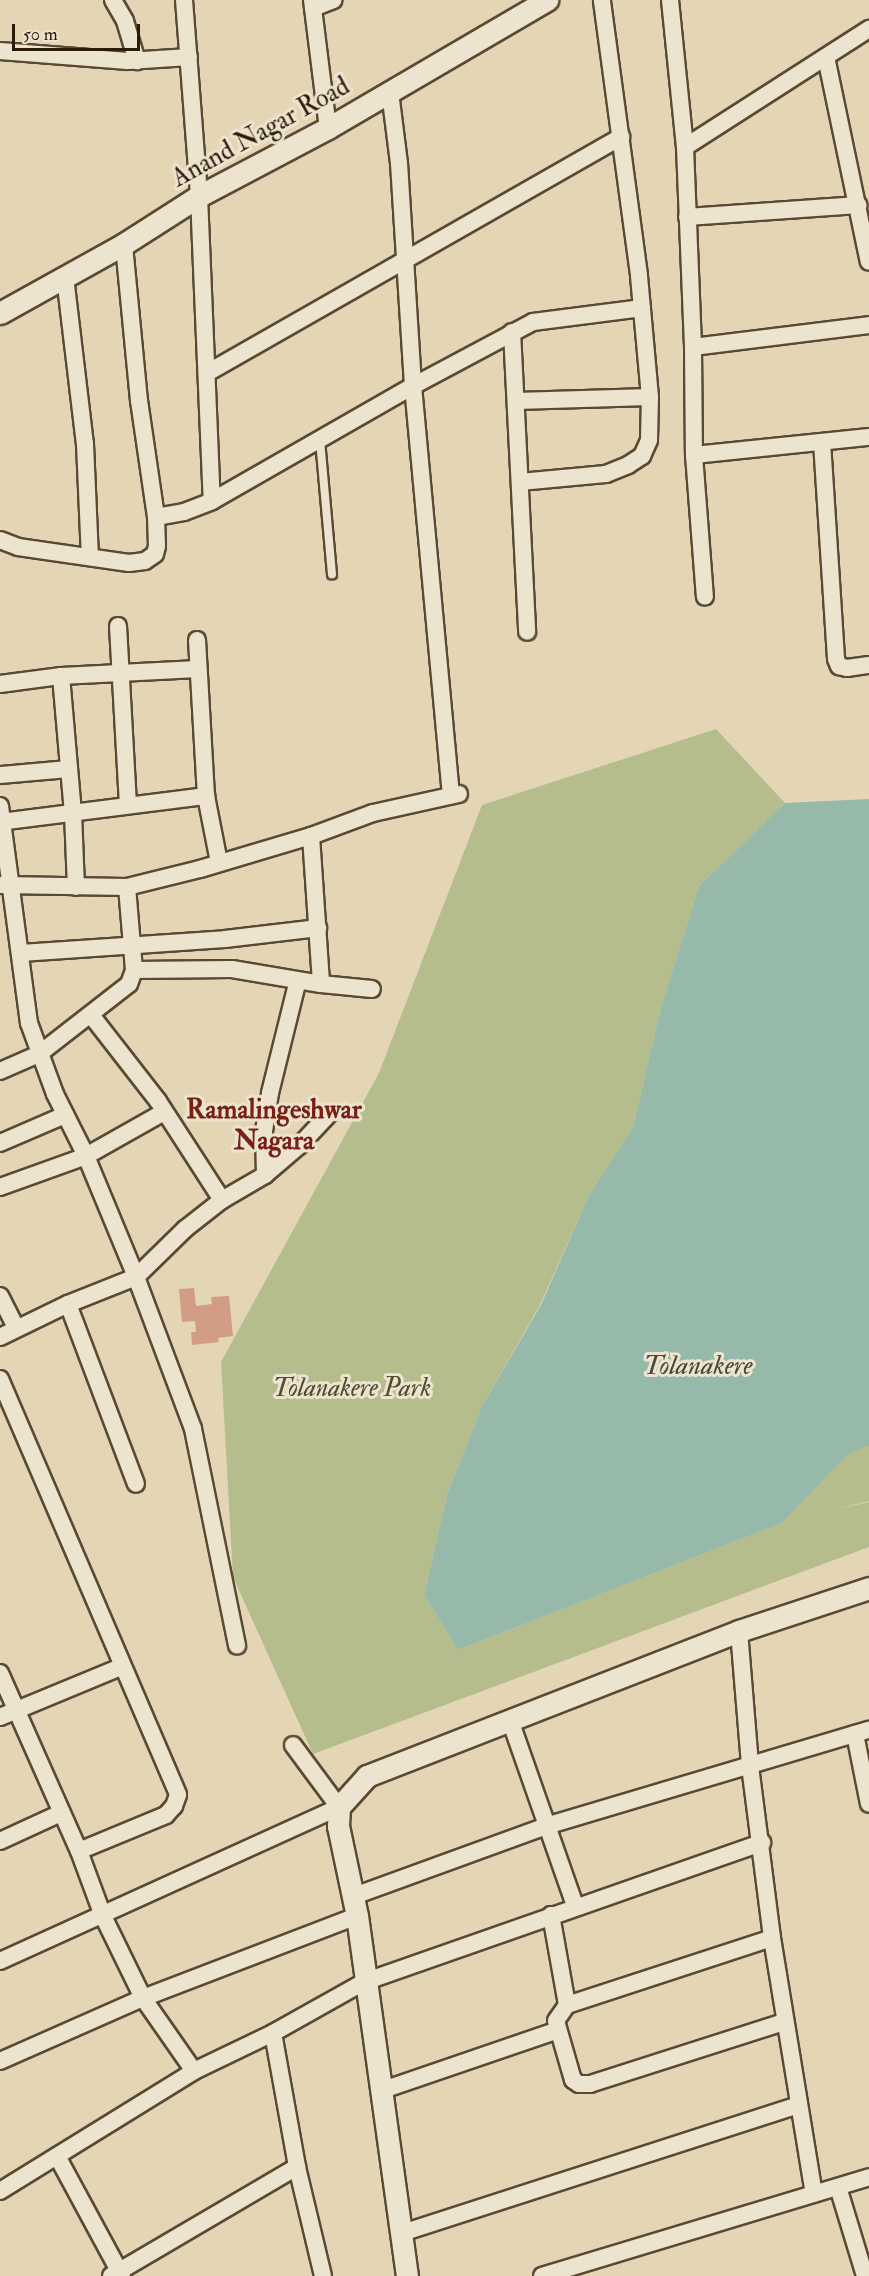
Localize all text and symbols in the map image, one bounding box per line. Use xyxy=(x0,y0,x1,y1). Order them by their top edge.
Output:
scale bar xyxy=(15,12,142,50)
text: 50 m xyxy=(23,23,58,46)
street label: Anand Nagar Road xyxy=(167,71,355,195)
district label: Ramalingeshwar Nagara xyxy=(186,1093,362,1156)
water label: Tolanakere xyxy=(643,1350,753,1382)
park label: Tolanakere Park xyxy=(273,1373,431,1405)

